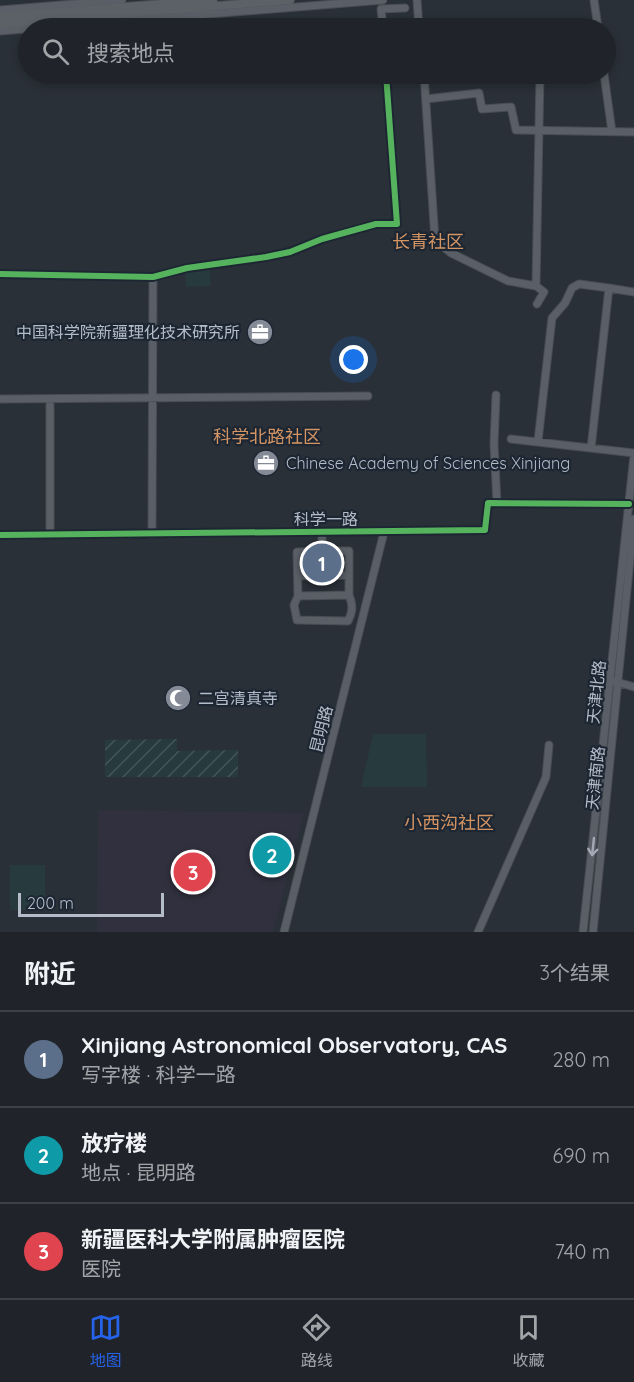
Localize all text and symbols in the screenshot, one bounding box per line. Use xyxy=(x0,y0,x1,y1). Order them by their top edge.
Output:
search box xyxy=(18,18,616,84)
icon: search xyxy=(39,35,72,68)
text: 搜索地点 xyxy=(87,39,175,67)
district label: 长青社区 xyxy=(392,230,464,253)
office icon: 中国科学院新疆理化技术研究所 xyxy=(245,317,275,347)
place label: 中国科学院新疆理化技术研究所 xyxy=(16,322,240,342)
your location xyxy=(339,345,368,374)
district label: 科学北路社区 xyxy=(213,425,321,448)
office icon: Chinese Academy of Sciences Xinjiang xyxy=(251,448,281,478)
place label: Chinese Academy of Sciences Xinjiang xyxy=(286,453,570,473)
street label: 科学一路 xyxy=(294,509,358,529)
pin: 1 xyxy=(302,540,342,586)
street label: 天津北路 xyxy=(583,659,609,725)
mosque icon: 二宫清真寺 xyxy=(163,683,193,713)
place label: 二宫清真寺 xyxy=(198,688,278,708)
street label: 昆明路 xyxy=(305,703,337,755)
street label: 天津南路 xyxy=(582,745,608,811)
district label: 小西沟社区 xyxy=(404,811,494,834)
pin: 2 xyxy=(252,832,292,878)
one-way arrow xyxy=(587,837,598,856)
pin: 3 xyxy=(174,850,212,894)
scale bar xyxy=(18,890,164,918)
text: 200 m xyxy=(27,893,74,913)
text: 附近 xyxy=(24,957,76,990)
text: 3个结果 xyxy=(540,960,610,985)
text: Xinjiang Astronomical Observatory, CAS xyxy=(81,1031,507,1059)
text: 1 xyxy=(40,1047,47,1072)
text: 280 m xyxy=(553,1047,610,1072)
text: 写字楼 · 科学一路 xyxy=(81,1062,236,1087)
text: 放疗楼 xyxy=(81,1129,147,1157)
text: 2 xyxy=(38,1143,49,1168)
text: 690 m xyxy=(552,1143,610,1168)
text: 地点 · 昆明路 xyxy=(81,1160,196,1185)
text: 新疆医科大学附属肿瘤医院 xyxy=(81,1225,345,1253)
text: 3 xyxy=(38,1239,49,1264)
text: 740 m xyxy=(554,1239,610,1264)
text: 医院 xyxy=(81,1256,121,1281)
tab: 地图 xyxy=(89,1311,122,1371)
tab: 路线 xyxy=(300,1311,333,1371)
tab: 收藏 xyxy=(512,1311,545,1371)

